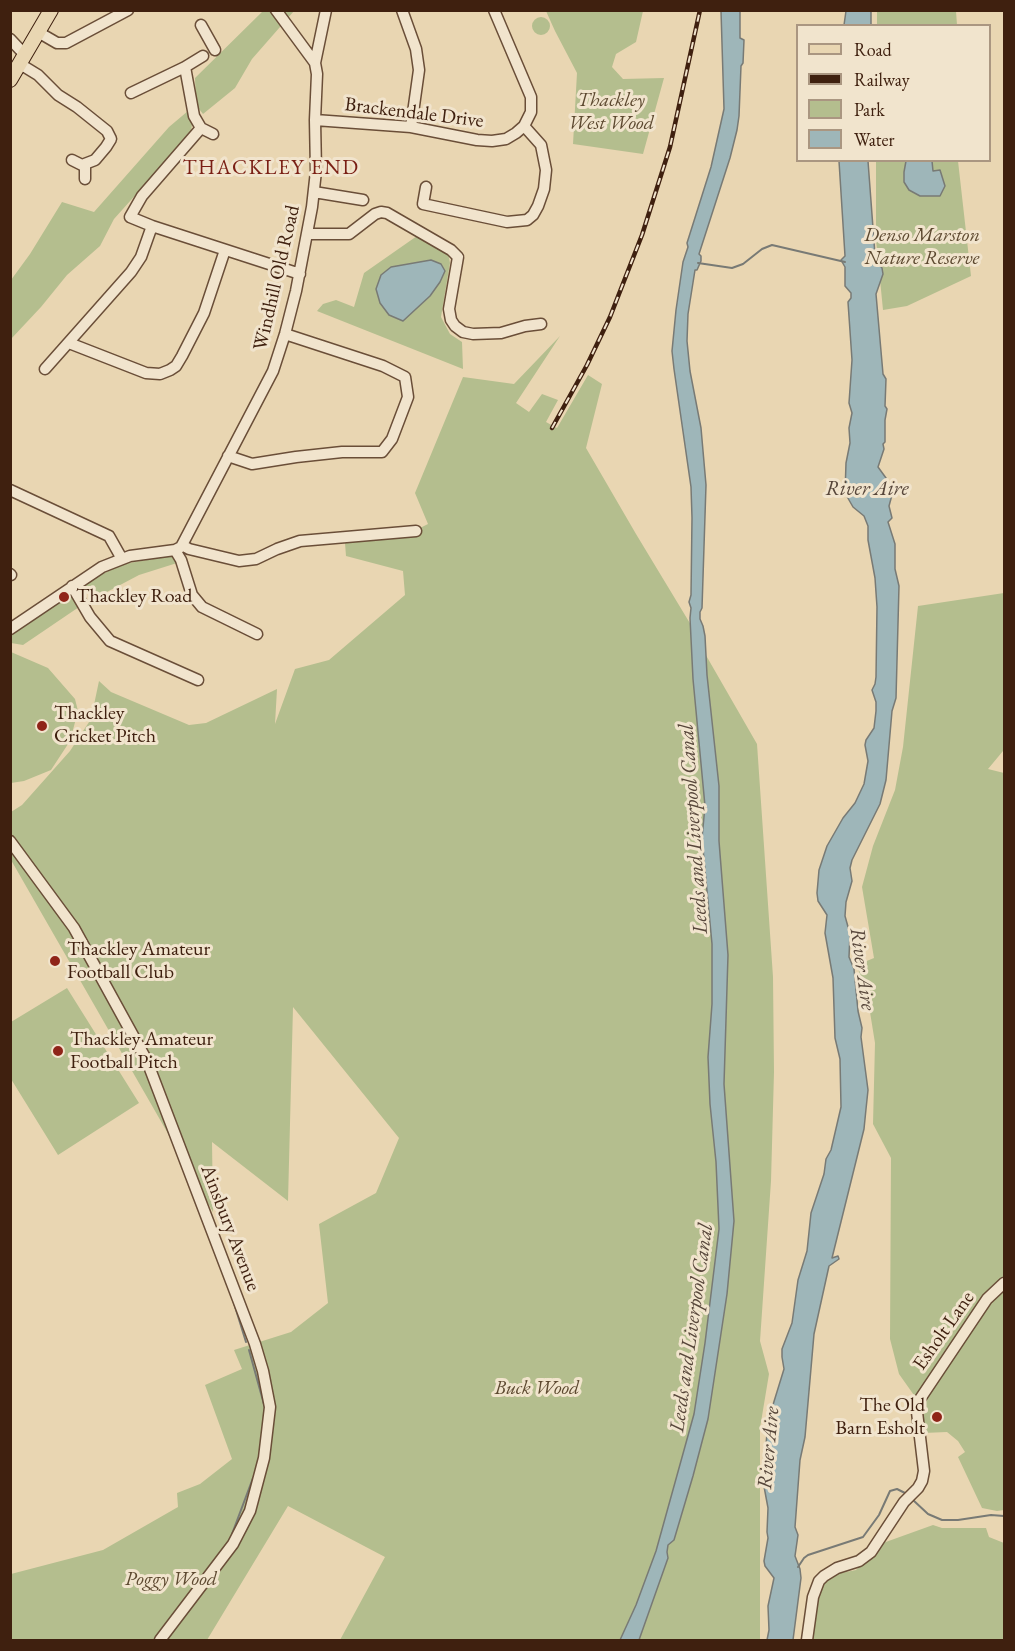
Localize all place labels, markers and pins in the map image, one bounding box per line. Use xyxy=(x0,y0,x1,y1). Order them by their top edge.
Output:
place label: Thackley Road xyxy=(76,585,192,609)
marker: Thackley Road xyxy=(57,590,71,604)
place label: Thackley Cricket Pitch xyxy=(54,702,156,749)
marker: Thackley Cricket Pitch xyxy=(35,719,49,733)
place label: Thackley Amateur Football Club xyxy=(67,938,210,985)
marker: Thackley Amateur Football Club xyxy=(48,954,62,968)
place label: Thackley Amateur Football Pitch xyxy=(70,1028,213,1075)
marker: Thackley Amateur Football Pitch xyxy=(51,1044,65,1058)
place label: The Old Barn Esholt xyxy=(835,1394,925,1441)
marker: The Old Barn Esholt xyxy=(930,1410,944,1424)

